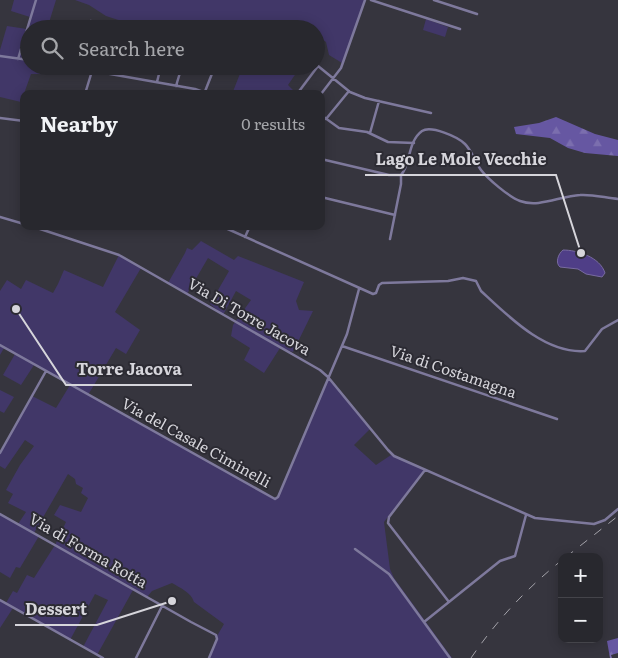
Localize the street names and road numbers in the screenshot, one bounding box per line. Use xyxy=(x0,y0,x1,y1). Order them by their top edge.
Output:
street label: Via Di Torre Jacova xyxy=(184,271,316,361)
street label: Via di Costamagna xyxy=(387,338,521,403)
street label: Via del Casale Ciminelli xyxy=(118,391,276,492)
street label: Via di Forma Rotta xyxy=(25,506,153,593)

